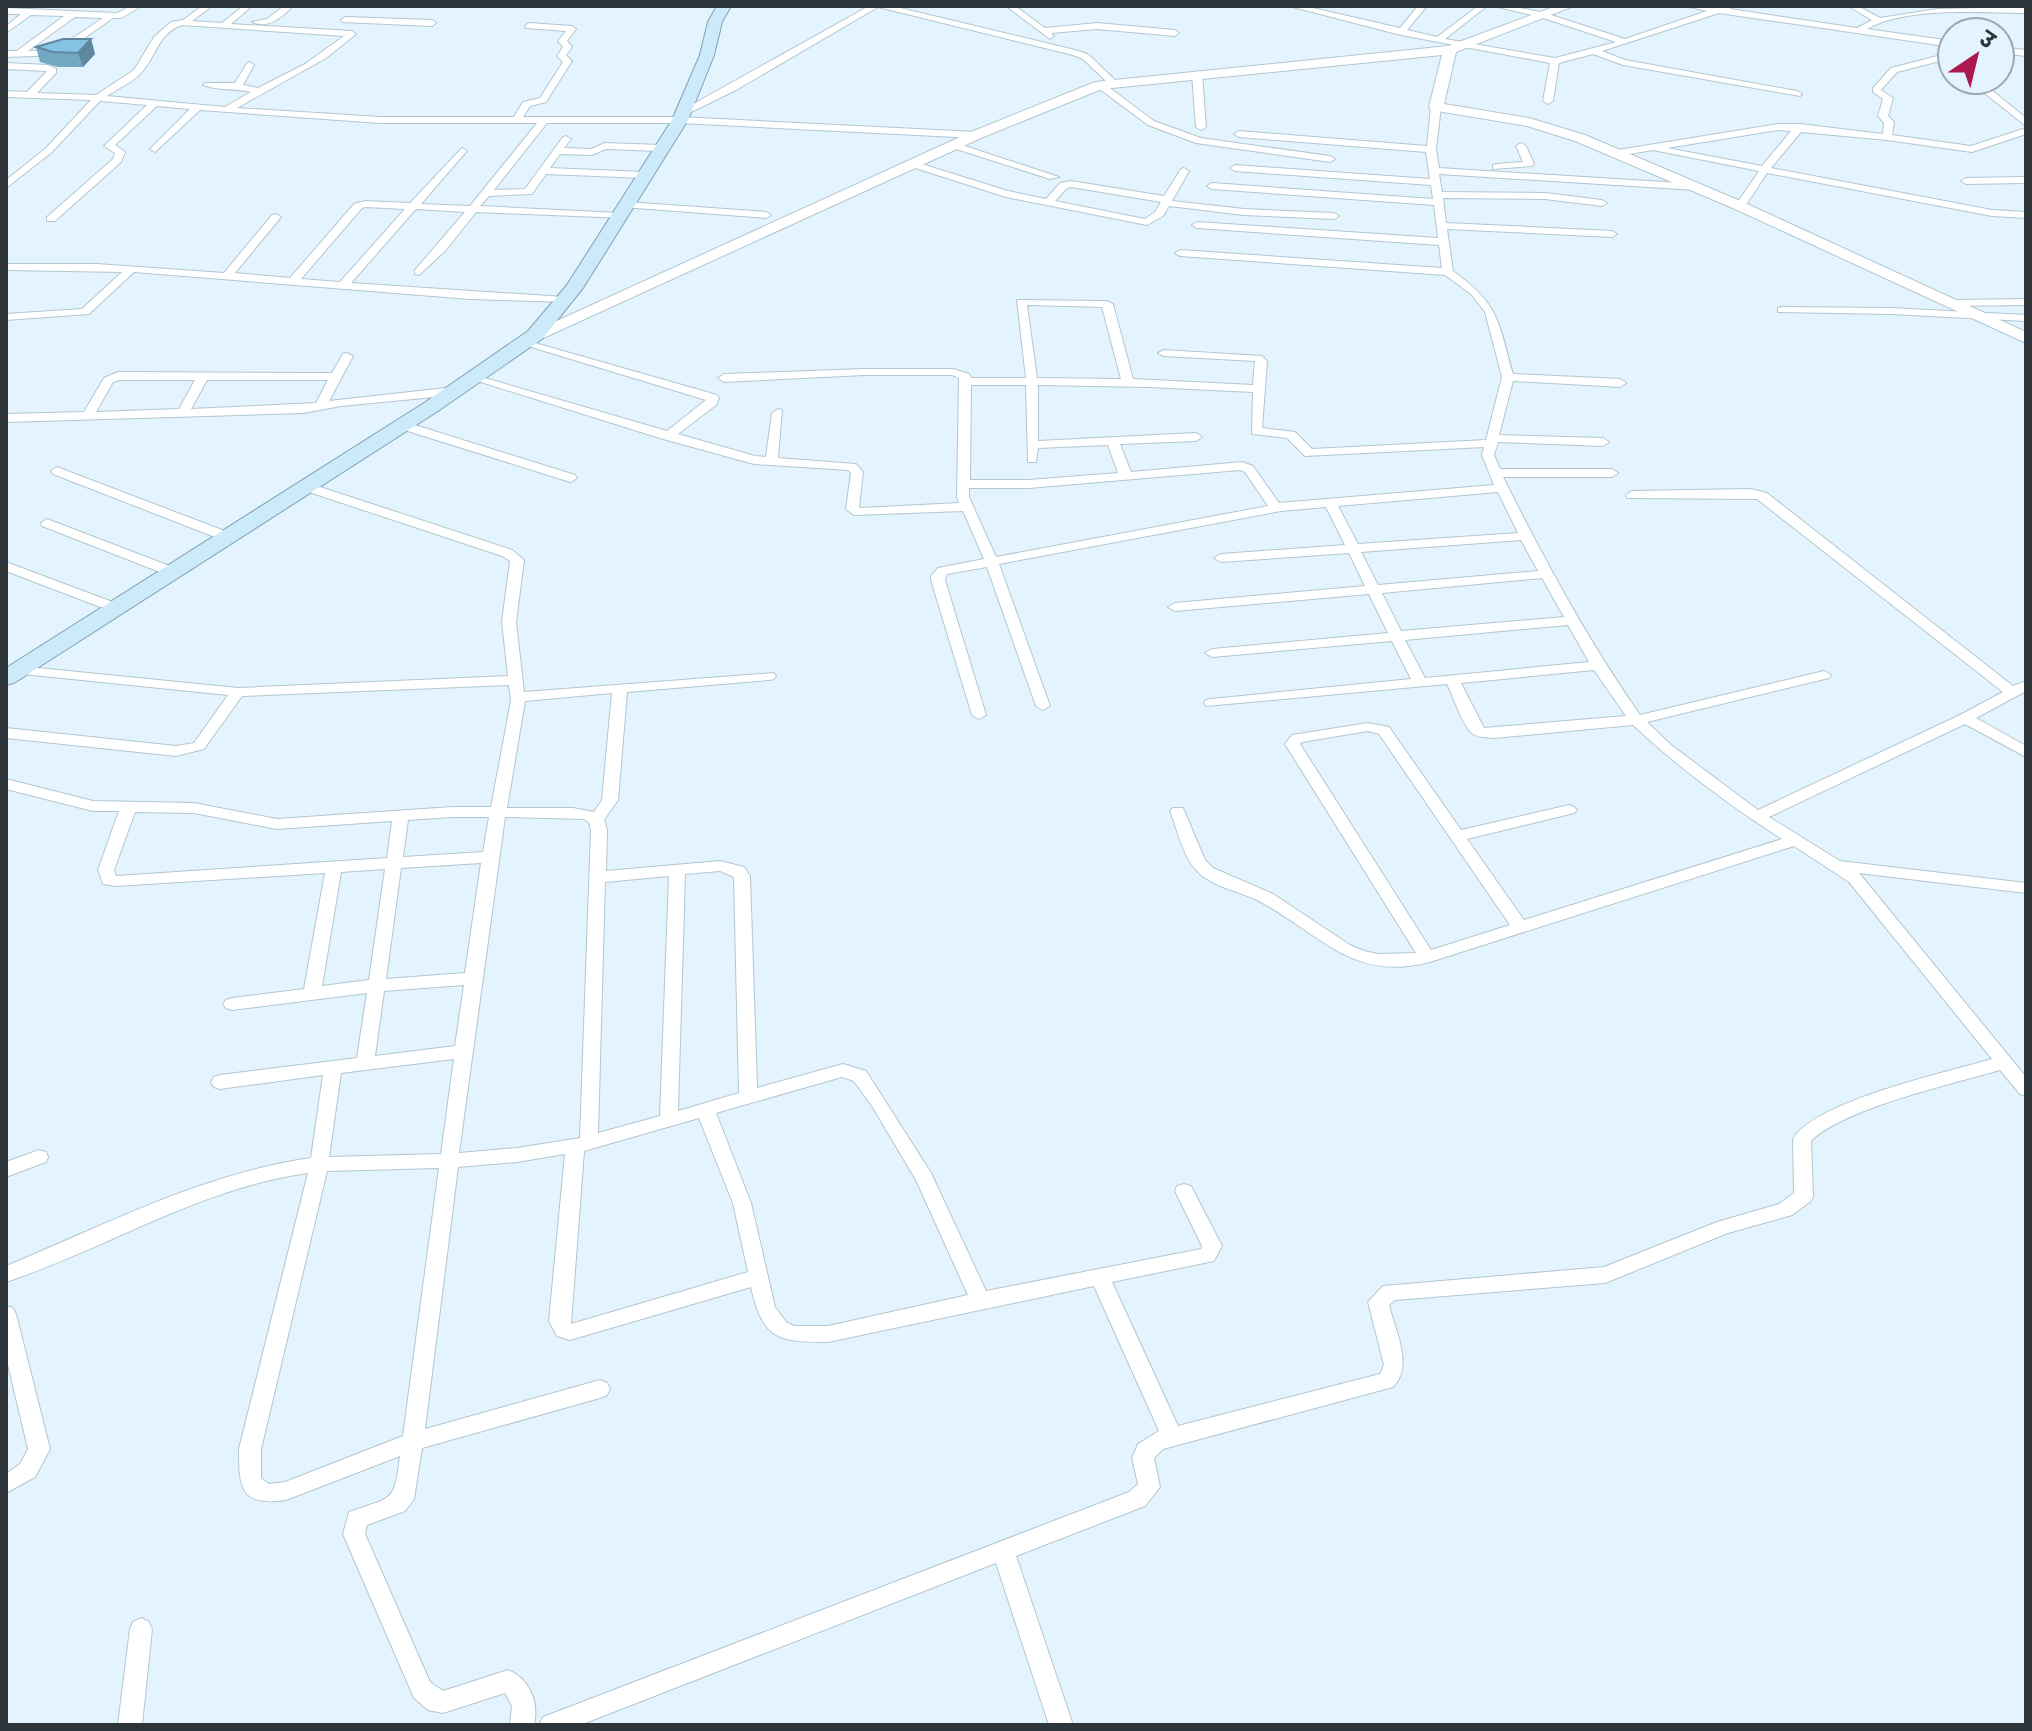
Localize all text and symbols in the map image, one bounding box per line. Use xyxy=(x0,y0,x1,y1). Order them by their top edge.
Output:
north arrow xyxy=(1936,16,2016,96)
text: उ xyxy=(1972,23,2002,57)

